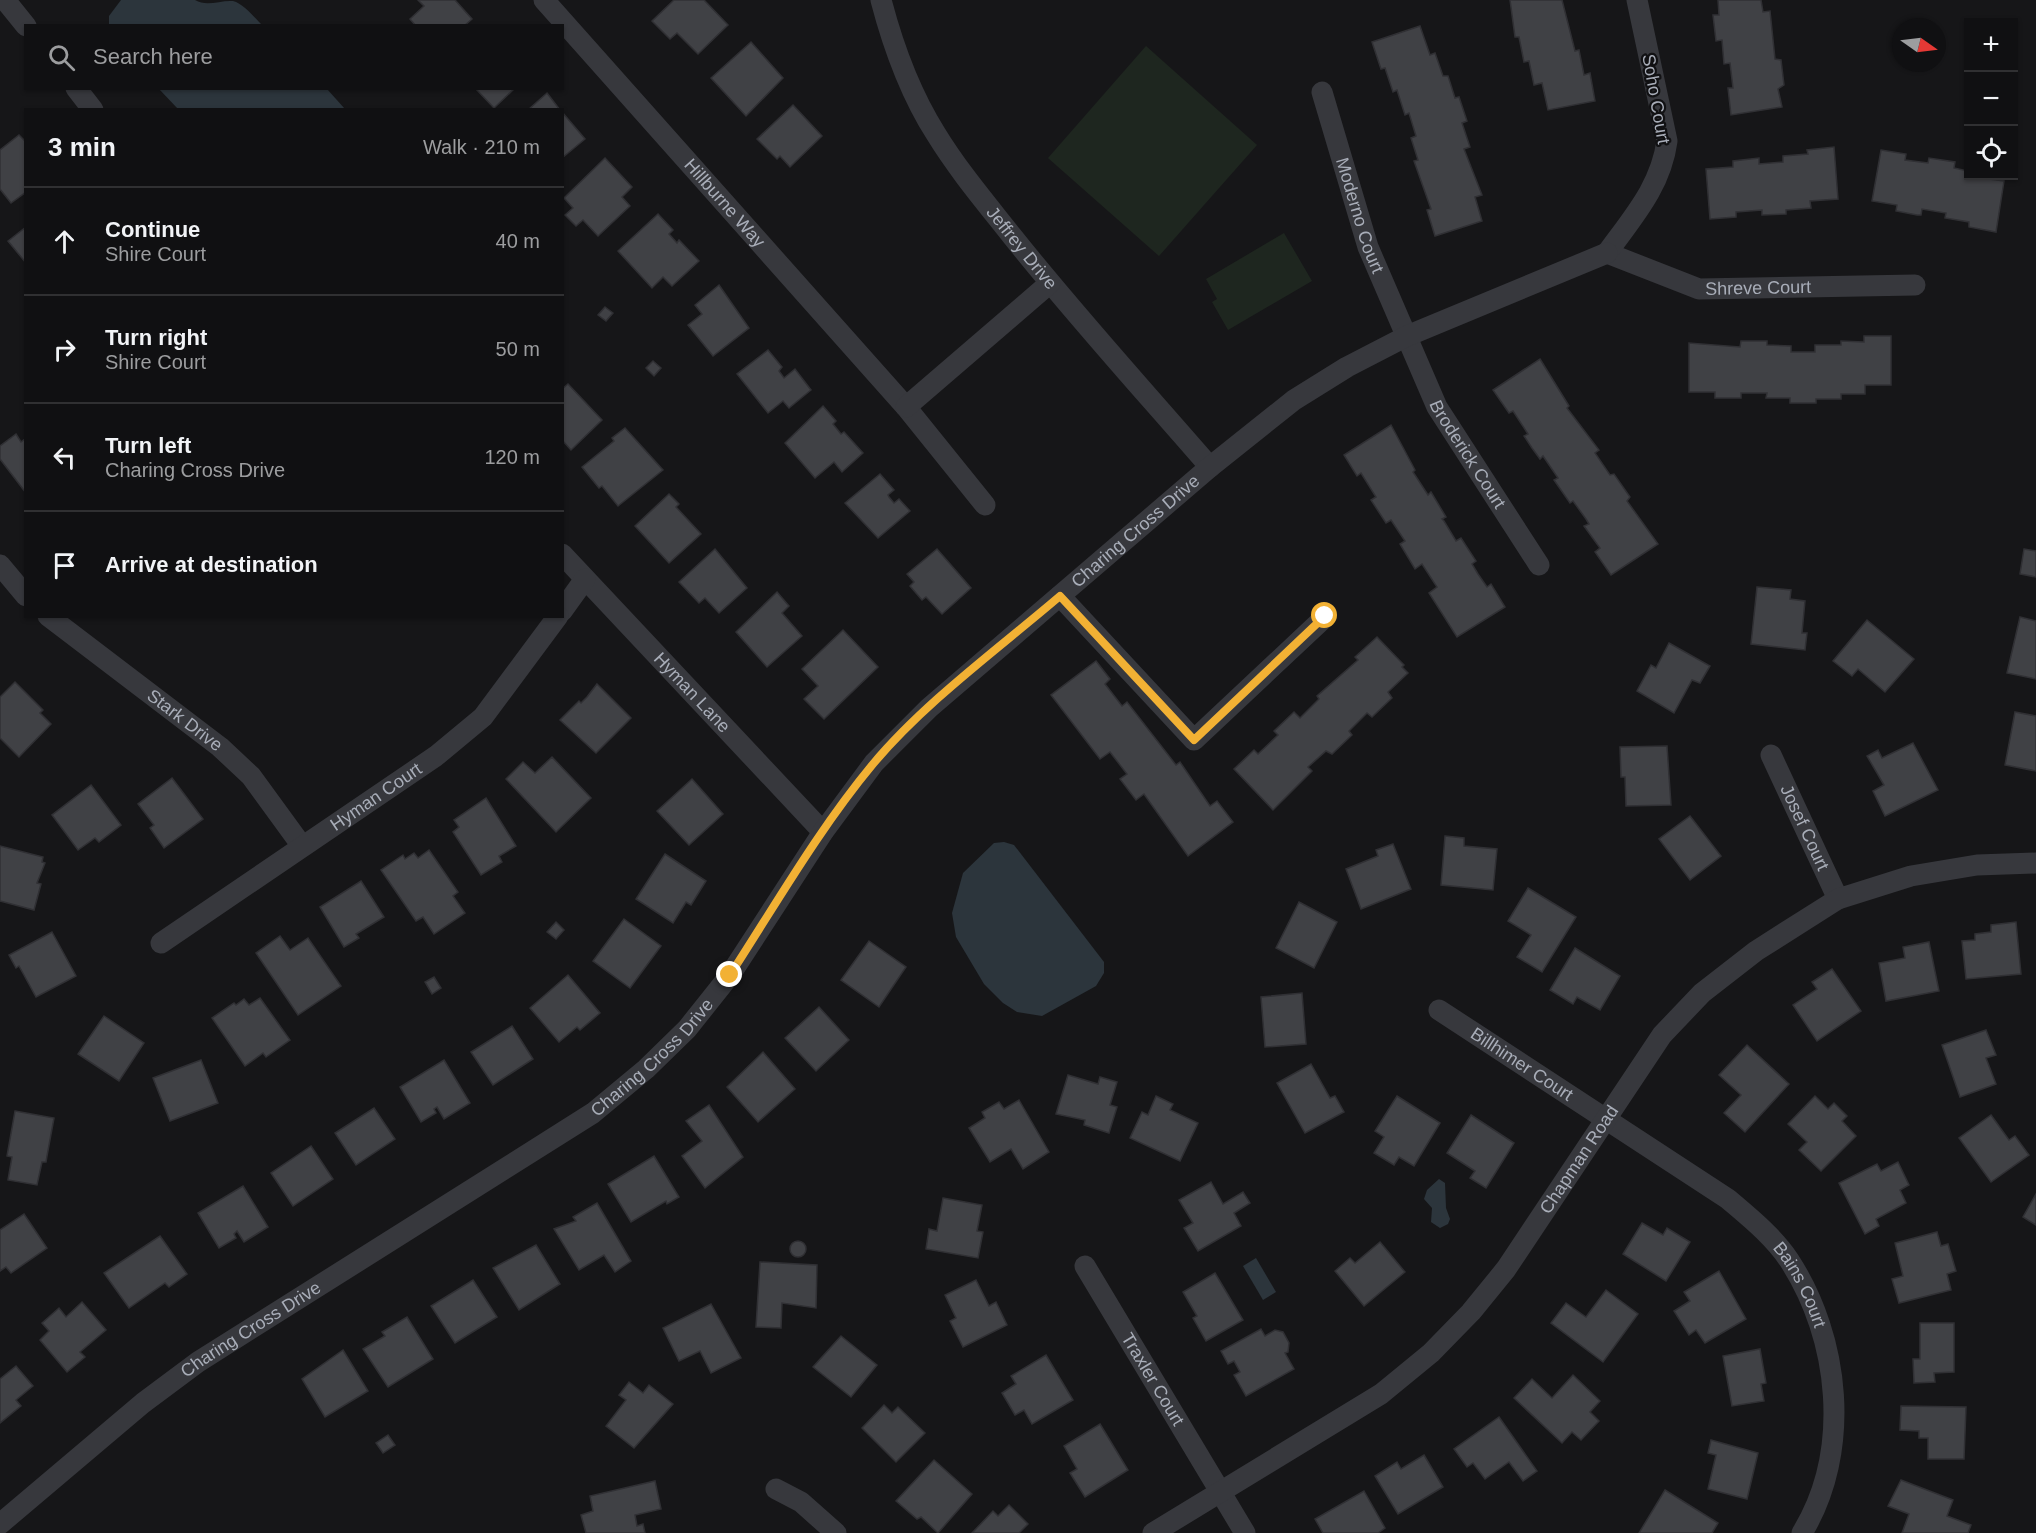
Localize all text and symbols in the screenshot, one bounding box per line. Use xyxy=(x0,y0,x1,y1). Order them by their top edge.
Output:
north arrow xyxy=(1892,18,1946,72)
map controls xyxy=(1964,18,2018,180)
button: + xyxy=(1964,18,2018,72)
search box xyxy=(24,24,564,90)
icon: search xyxy=(45,41,78,74)
text: Search here xyxy=(93,44,213,69)
street label: Soho Court xyxy=(1638,52,1674,146)
button: − xyxy=(1964,72,2018,126)
button: locate xyxy=(1964,126,2018,180)
text: 3 min xyxy=(48,132,116,162)
text: Walk · 210 m xyxy=(423,136,540,158)
street label: Hillburne Way xyxy=(680,155,769,252)
street label: Moderno Court xyxy=(1332,155,1388,276)
street label: Jeffrey Drive xyxy=(982,202,1061,293)
text: Continue xyxy=(105,217,200,242)
icon: ahead xyxy=(48,225,81,258)
text: 40 m xyxy=(496,230,540,252)
text: Shire Court xyxy=(105,243,206,265)
street label: Shreve Court xyxy=(1705,277,1811,299)
text: Turn right xyxy=(105,325,207,350)
icon: right xyxy=(48,333,81,366)
text: 50 m xyxy=(496,338,540,360)
text: Shire Court xyxy=(105,351,206,373)
street label: Broderick Court xyxy=(1425,397,1510,512)
text: Turn left xyxy=(105,433,191,458)
icon: left xyxy=(48,441,81,474)
text: 120 m xyxy=(484,446,540,468)
text: Charing Cross Drive xyxy=(105,459,285,481)
street label: Charing Cross Drive xyxy=(1067,471,1203,591)
icon: arrive xyxy=(48,549,81,582)
text: Arrive at destination xyxy=(105,552,318,577)
route start xyxy=(1311,602,1337,628)
street label: Hyman Lane xyxy=(650,648,734,737)
street label: Stark Drive xyxy=(143,685,226,755)
street label: Hyman Court xyxy=(327,759,425,835)
street label: Josef Court xyxy=(1776,782,1833,874)
route end xyxy=(716,961,742,987)
street label: Charing Cross Drive xyxy=(587,995,717,1121)
street label: Billhimer Court xyxy=(1467,1023,1577,1105)
street label: Chapman Road xyxy=(1536,1101,1622,1218)
street label: Bains Court xyxy=(1769,1238,1830,1330)
street label: Charing Cross Drive xyxy=(177,1277,324,1381)
street label: Traxler Court xyxy=(1117,1329,1188,1429)

